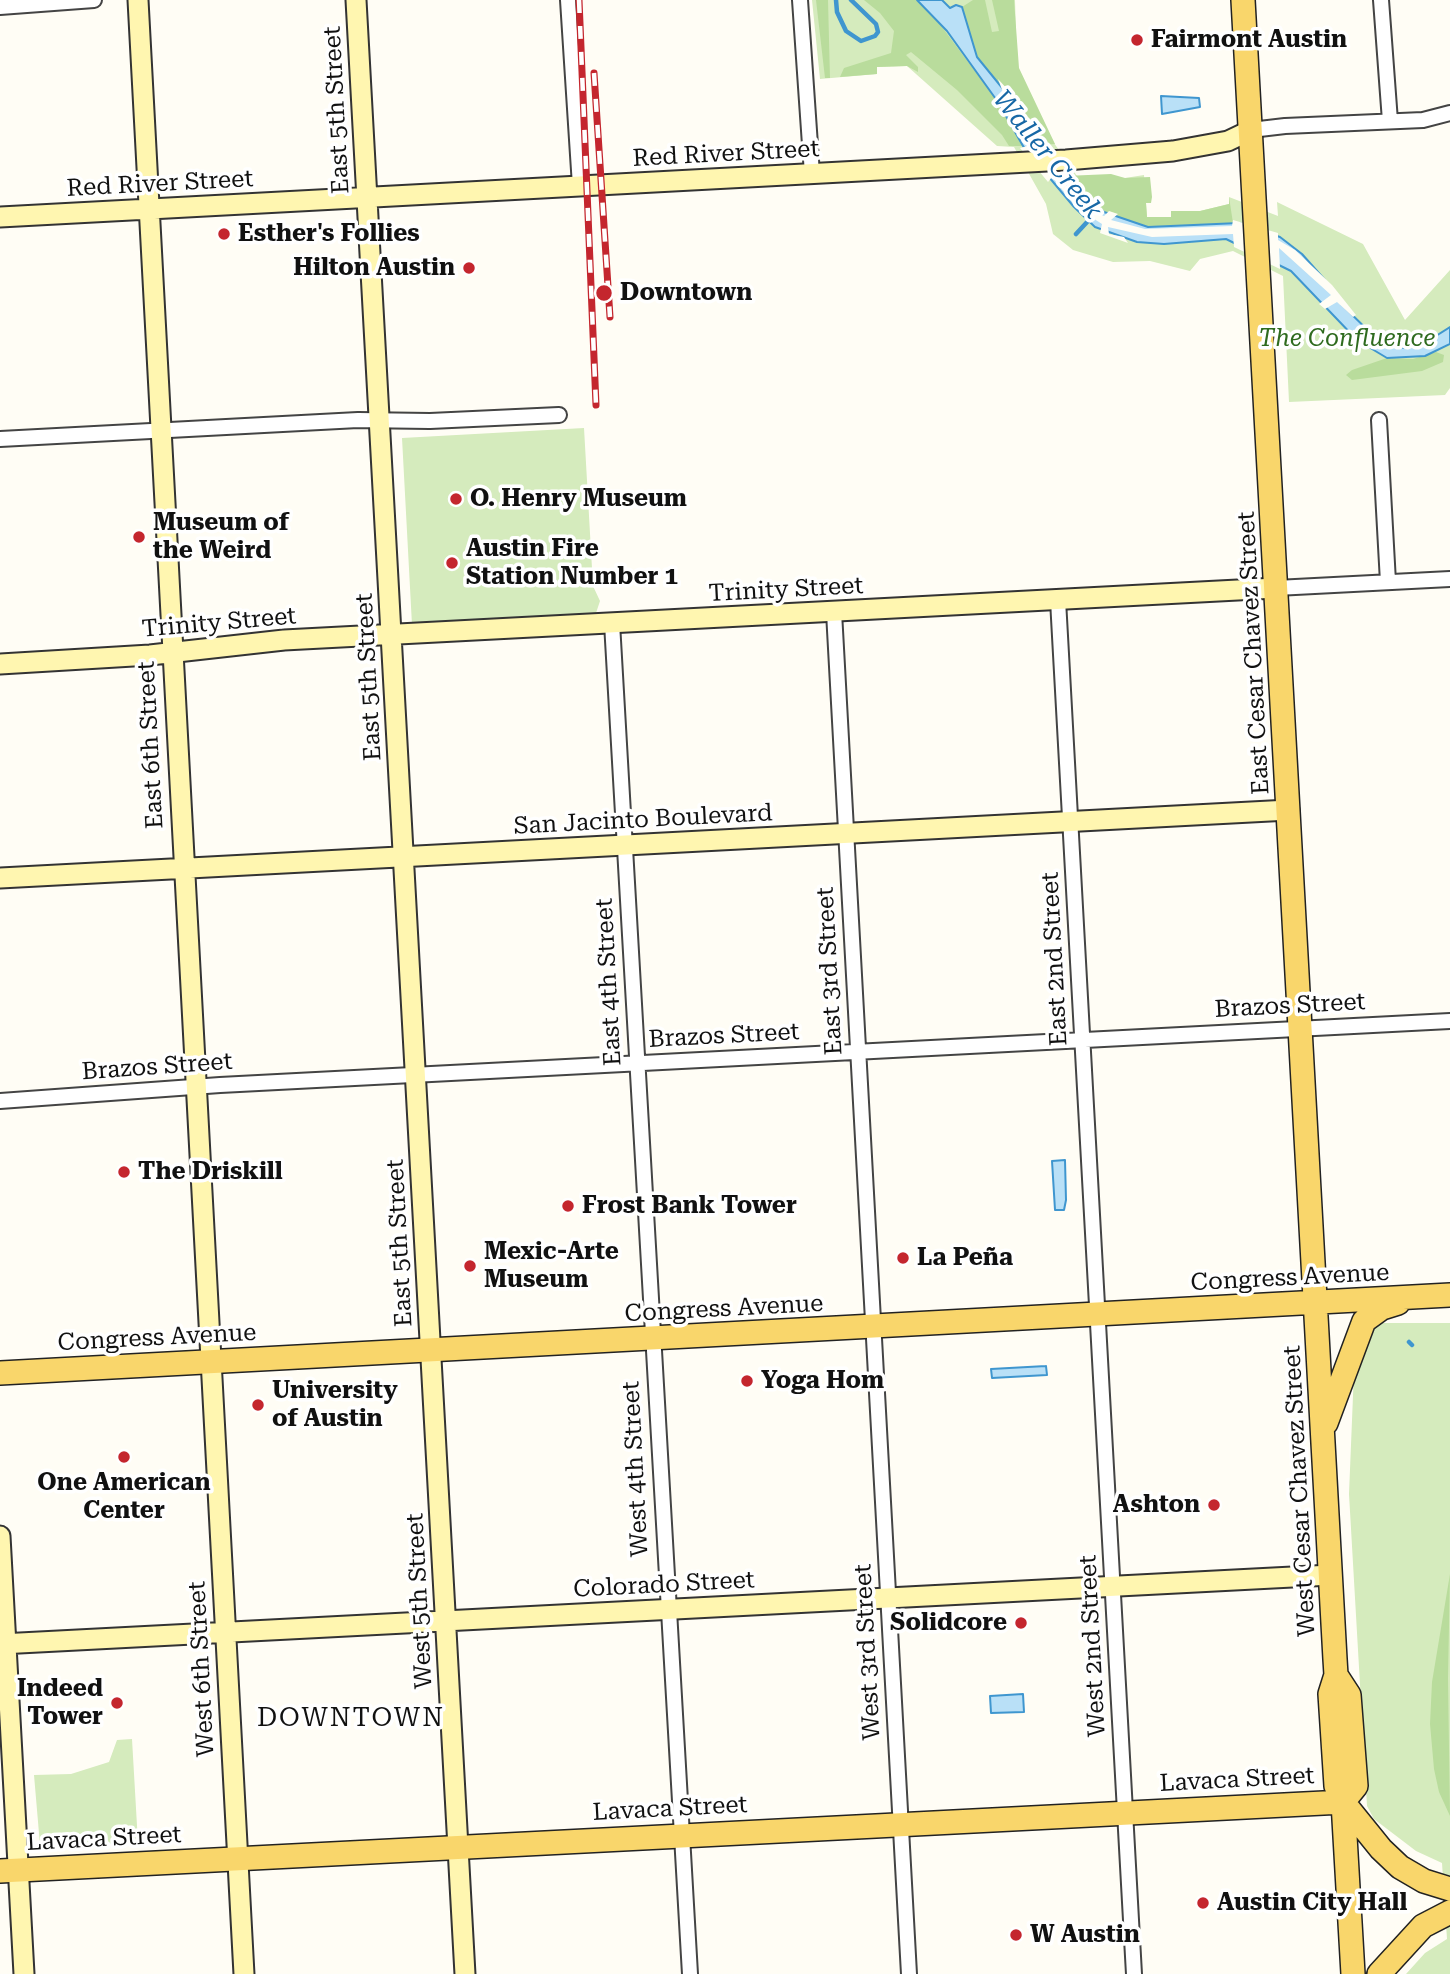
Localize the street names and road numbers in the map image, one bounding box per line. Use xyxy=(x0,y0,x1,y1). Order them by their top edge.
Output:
street label: East 5th Street xyxy=(318,25,356,195)
street label: Red River Street xyxy=(632,135,820,173)
street label: Red River Street xyxy=(66,165,254,203)
street label: East Cesar Chavez Street xyxy=(1232,511,1276,795)
street label: Trinity Street xyxy=(708,572,864,608)
street label: East 5th Street xyxy=(350,592,388,762)
street label: Trinity Street xyxy=(141,602,297,644)
street label: East 6th Street xyxy=(132,660,170,830)
street label: San Jacinto Boulevard xyxy=(513,799,773,841)
street label: East 2nd Street xyxy=(1036,871,1074,1047)
street label: East 3rd Street xyxy=(811,886,849,1056)
street label: East 4th Street xyxy=(590,897,628,1067)
street label: Brazos Street xyxy=(1214,988,1366,1024)
street label: Brazos Street xyxy=(648,1018,800,1054)
street label: Brazos Street xyxy=(81,1047,233,1087)
street label: East 5th Street xyxy=(381,1158,419,1328)
street label: Congress Avenue xyxy=(1190,1258,1390,1298)
street label: Congress Avenue xyxy=(624,1289,824,1329)
street label: Congress Avenue xyxy=(57,1318,257,1358)
street label: West Cesar Chavez Street xyxy=(1278,1345,1322,1637)
street label: West 4th Street xyxy=(617,1380,655,1558)
street label: West 5th Street xyxy=(401,1512,439,1690)
street label: West 2nd Street xyxy=(1074,1554,1112,1738)
street label: West 3rd Street xyxy=(849,1563,887,1741)
street label: Colorado Street xyxy=(573,1566,755,1604)
street label: West 6th Street xyxy=(183,1580,221,1758)
street label: Lavaca Street xyxy=(1159,1762,1315,1798)
street label: Lavaca Street xyxy=(592,1791,748,1827)
street label: Lavaca Street xyxy=(26,1821,182,1857)

